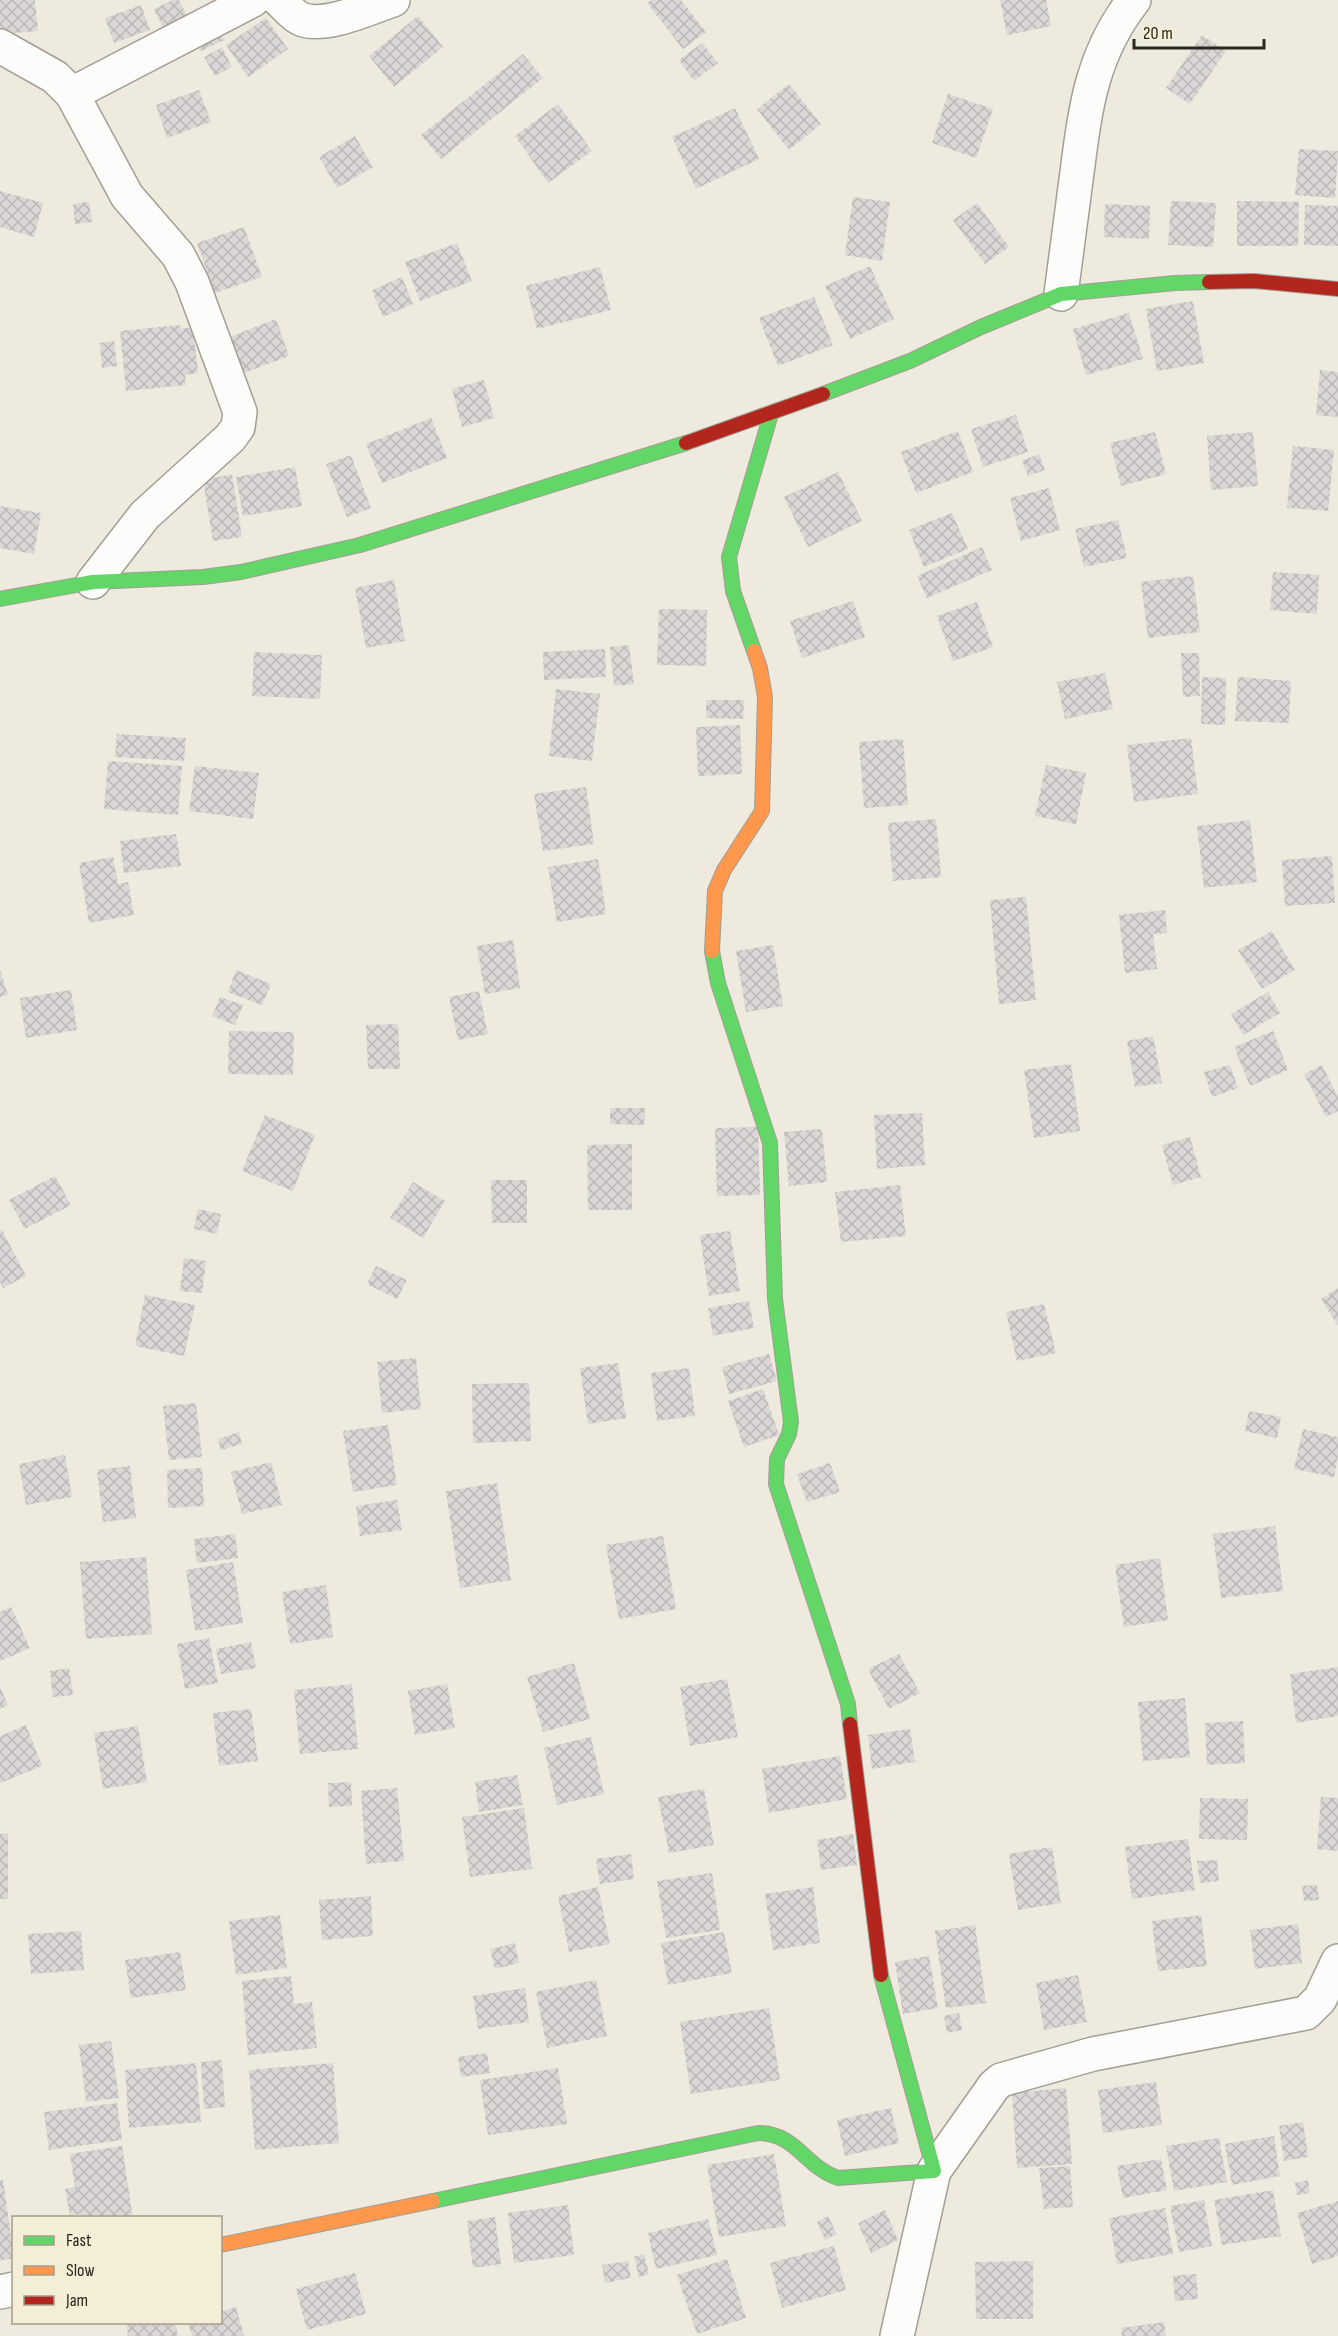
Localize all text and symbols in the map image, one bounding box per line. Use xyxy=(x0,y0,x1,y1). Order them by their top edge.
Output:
scale bar xyxy=(1134,12,1264,50)
text: 20 m xyxy=(1143,23,1173,44)
legend xyxy=(12,2216,222,2324)
text: Fast xyxy=(66,2230,92,2251)
text: Slow xyxy=(66,2260,95,2281)
text: Jam xyxy=(65,2290,88,2311)

